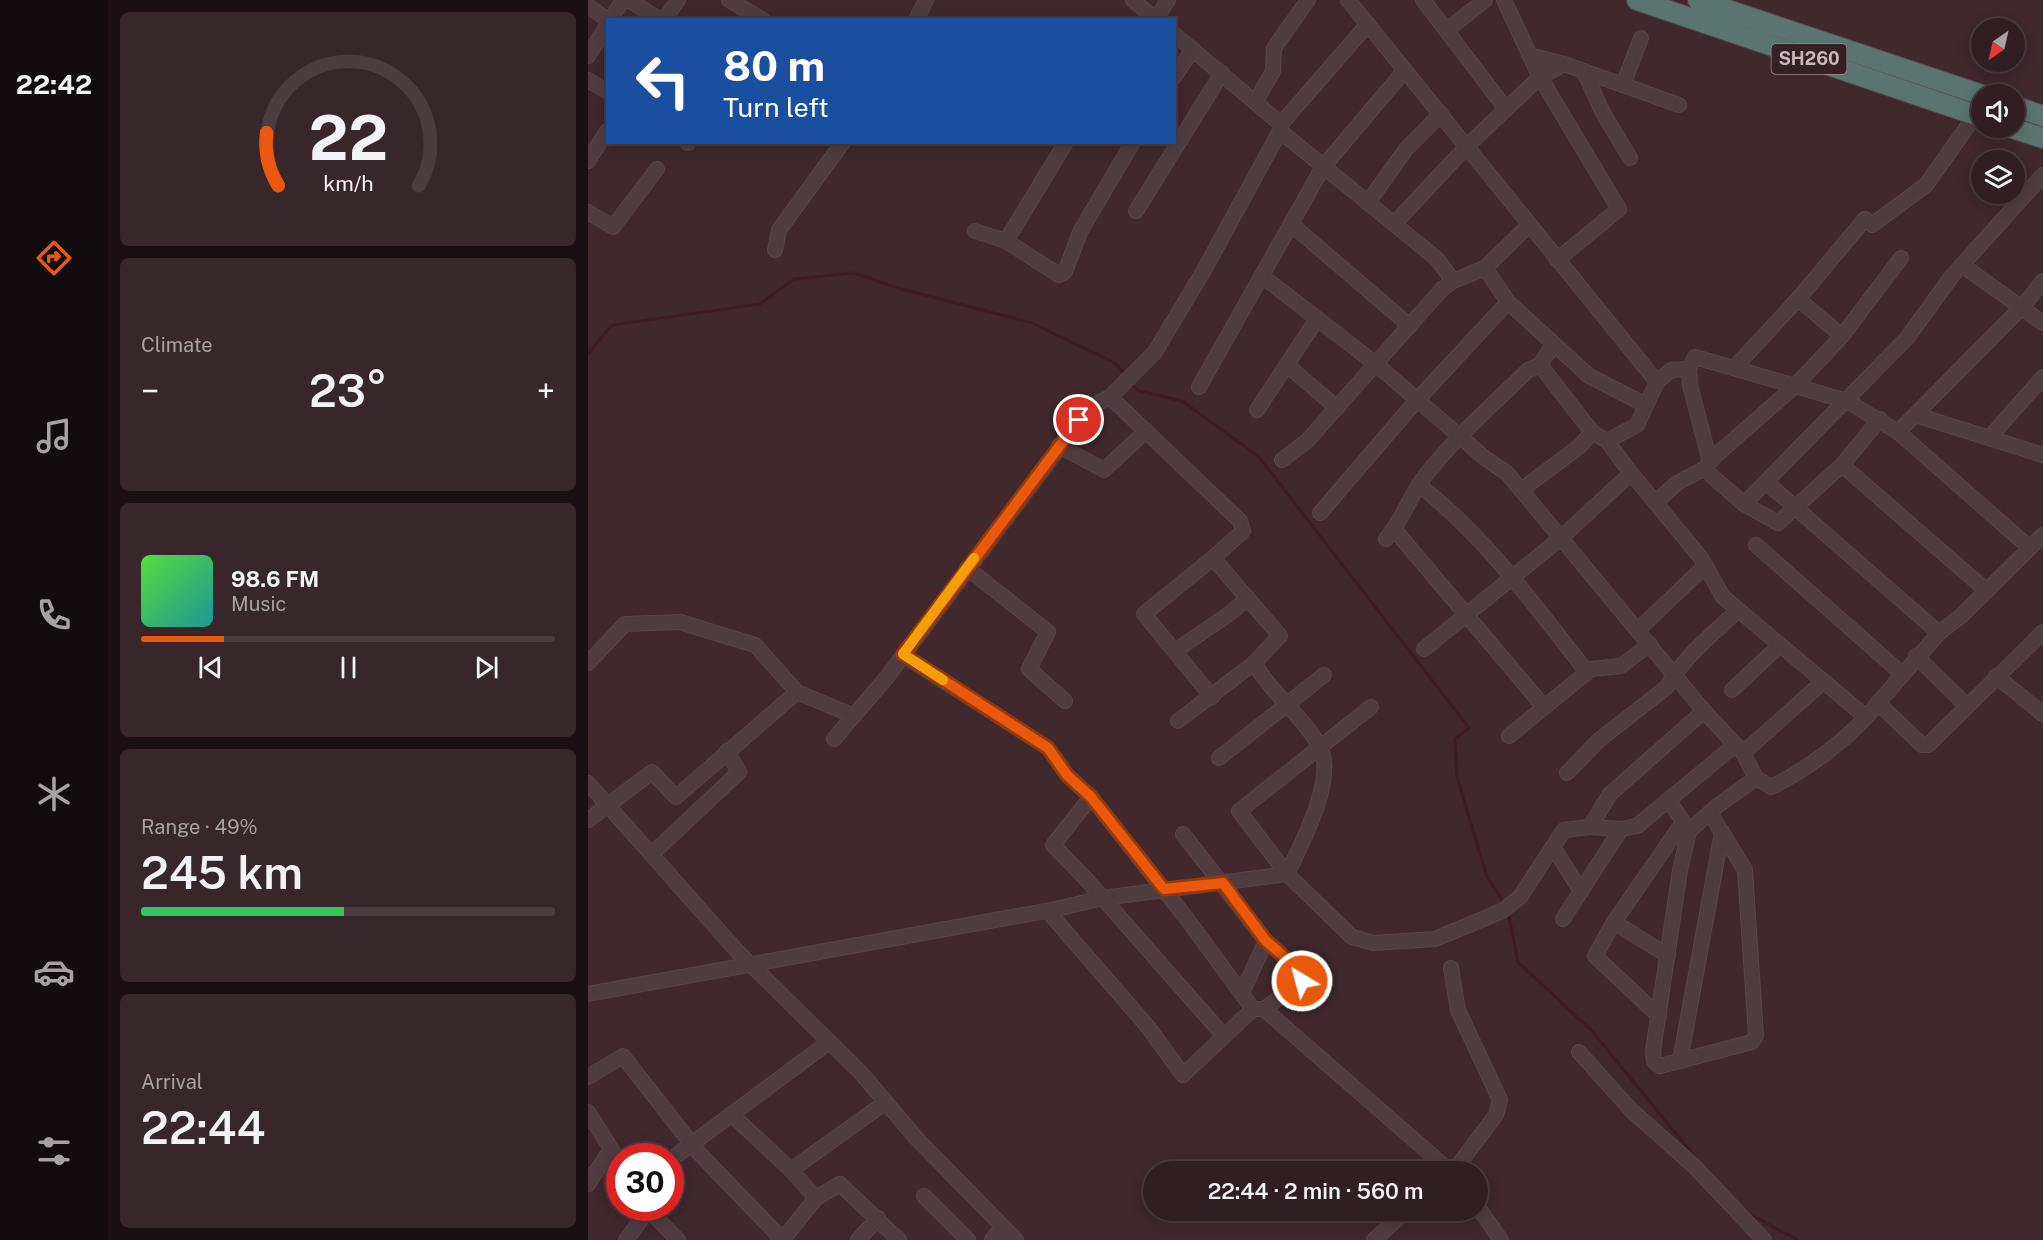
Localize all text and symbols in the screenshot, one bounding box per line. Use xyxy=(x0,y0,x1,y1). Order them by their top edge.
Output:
north arrow xyxy=(1971,18,2025,72)
map controls xyxy=(1971,18,2025,204)
text: 80 m xyxy=(723,41,825,90)
icon: left xyxy=(624,42,702,120)
road number: SH260 xyxy=(1772,44,1846,74)
text: 22:42 xyxy=(16,68,92,100)
button: sound xyxy=(1971,84,2025,138)
text: Turn left xyxy=(723,91,829,123)
text: 22 xyxy=(308,101,388,174)
button: layers xyxy=(1971,150,2025,204)
text: km/h xyxy=(323,171,373,196)
icon: directions xyxy=(33,237,75,279)
text: Climate xyxy=(141,333,213,357)
text: 23° xyxy=(309,364,387,417)
text: − xyxy=(141,372,159,410)
text: + xyxy=(537,372,555,410)
pin xyxy=(1053,394,1104,445)
icon: arrive xyxy=(1062,403,1095,436)
icon: music xyxy=(33,415,75,457)
text: 98.6 FM xyxy=(231,566,319,592)
text: Music xyxy=(231,592,286,616)
icon: phone xyxy=(33,594,75,636)
icon: previous xyxy=(194,651,227,684)
icon: pause xyxy=(332,651,365,684)
icon: next xyxy=(470,651,503,684)
icon: climate xyxy=(33,773,75,815)
text: Range · 49% xyxy=(141,815,258,839)
text: 245 km xyxy=(141,846,303,899)
position arrow xyxy=(1270,949,1334,1013)
icon: car xyxy=(33,951,75,993)
text: Arrival xyxy=(141,1070,203,1094)
text: 22:44 xyxy=(141,1101,266,1154)
icon: filters xyxy=(33,1130,75,1172)
speed limit sign: 30 xyxy=(606,1143,684,1221)
text: 22:44 · 2 min · 560 m xyxy=(1208,1178,1423,1204)

